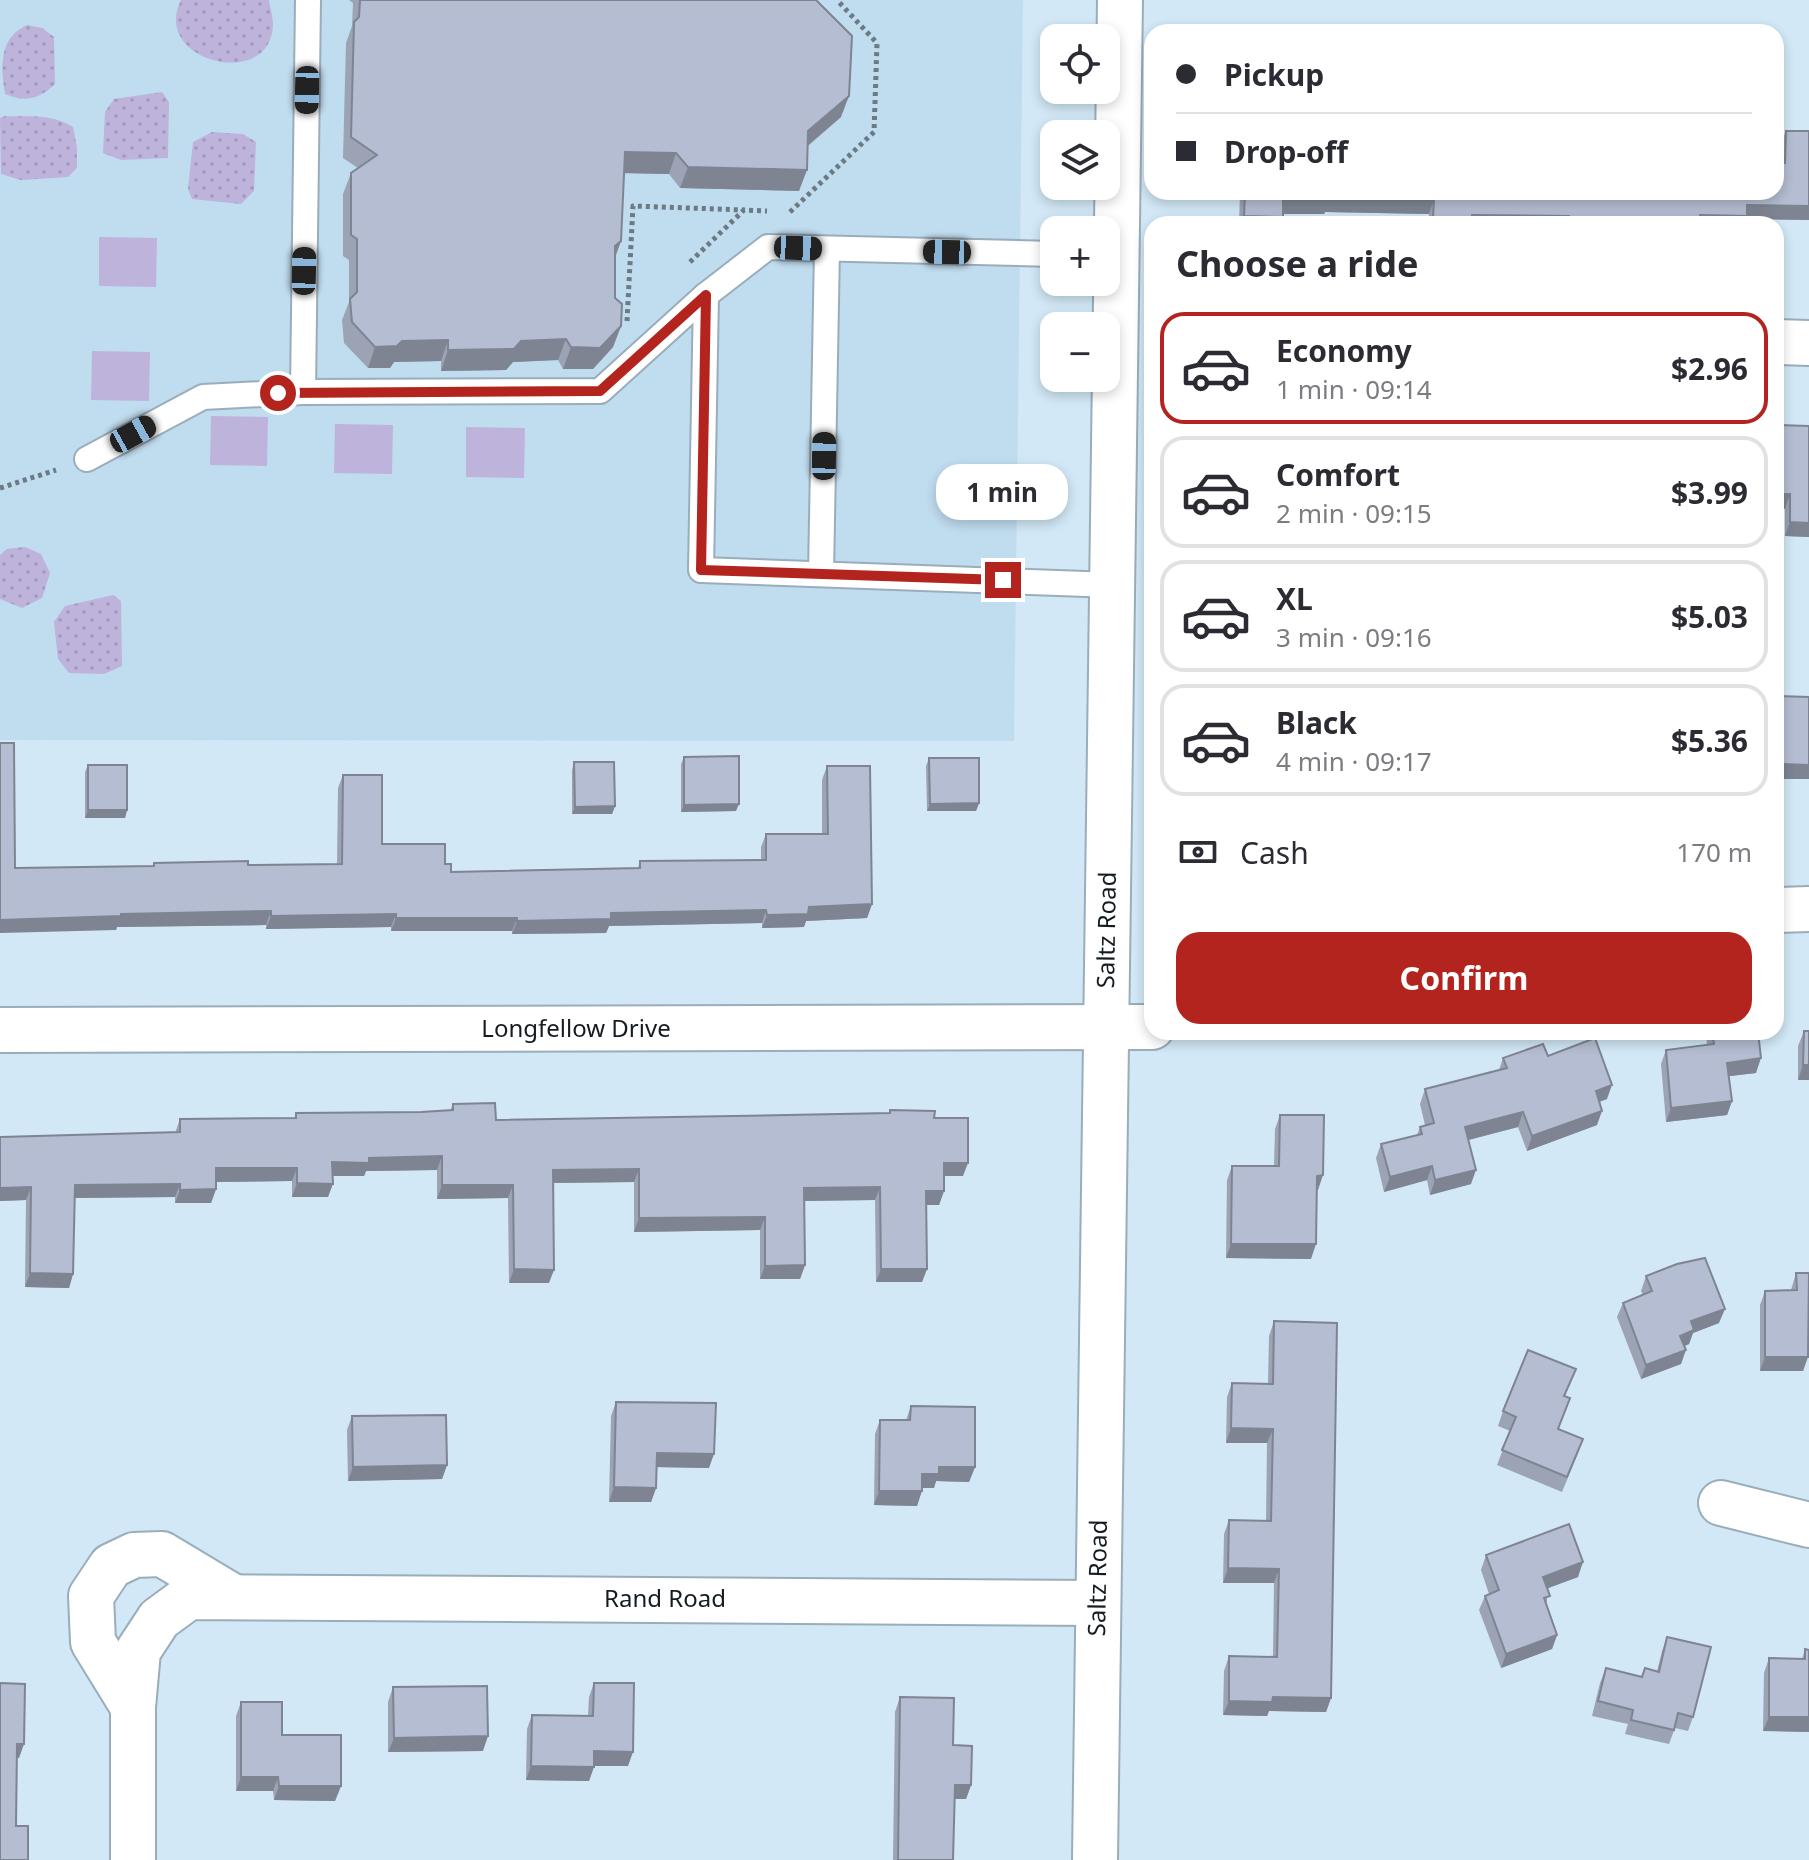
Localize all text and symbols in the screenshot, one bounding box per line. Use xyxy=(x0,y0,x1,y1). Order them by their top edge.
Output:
map controls xyxy=(1040,24,1120,392)
button: locate xyxy=(1040,24,1120,104)
text: Pickup xyxy=(1224,54,1324,95)
car xyxy=(295,66,319,114)
button: layers xyxy=(1040,120,1120,200)
text: Drop-off xyxy=(1224,131,1348,172)
button: + xyxy=(1040,216,1120,296)
car xyxy=(774,235,822,261)
text: Choose a ride xyxy=(1176,239,1418,288)
car xyxy=(923,240,971,264)
car xyxy=(292,247,316,295)
button: − xyxy=(1040,312,1120,392)
text: Economy xyxy=(1276,330,1412,371)
icon: car xyxy=(1180,332,1252,404)
text: $2.96 xyxy=(1671,348,1748,389)
text: 1 min · 09:14 xyxy=(1276,371,1432,407)
route start xyxy=(260,375,296,411)
car xyxy=(106,412,160,456)
car xyxy=(812,432,836,480)
text: Comfort xyxy=(1276,454,1400,495)
icon: car xyxy=(1180,456,1252,528)
callout: 1 min xyxy=(937,464,1069,520)
text: $3.99 xyxy=(1671,472,1748,513)
text: 1 min xyxy=(966,474,1038,510)
text: 2 min · 09:15 xyxy=(1276,495,1432,531)
route end xyxy=(985,562,1021,598)
text: XL xyxy=(1276,578,1313,619)
icon: car xyxy=(1180,580,1252,652)
text: $5.03 xyxy=(1671,596,1748,637)
text: 3 min · 09:16 xyxy=(1276,619,1432,655)
text: Black xyxy=(1276,702,1357,743)
icon: car xyxy=(1180,704,1252,776)
text: $5.36 xyxy=(1671,720,1748,761)
text: 4 min · 09:17 xyxy=(1276,743,1432,779)
icon: cash xyxy=(1176,830,1220,874)
text: Cash xyxy=(1240,832,1309,873)
text: 170 m xyxy=(1676,834,1752,870)
street label: Saltz Road xyxy=(1088,871,1123,989)
button: Confirm xyxy=(1176,932,1752,1024)
street label: Longfellow Drive xyxy=(481,1011,671,1044)
street label: Saltz Road xyxy=(1079,1519,1114,1637)
street label: Rand Road xyxy=(604,1581,726,1614)

